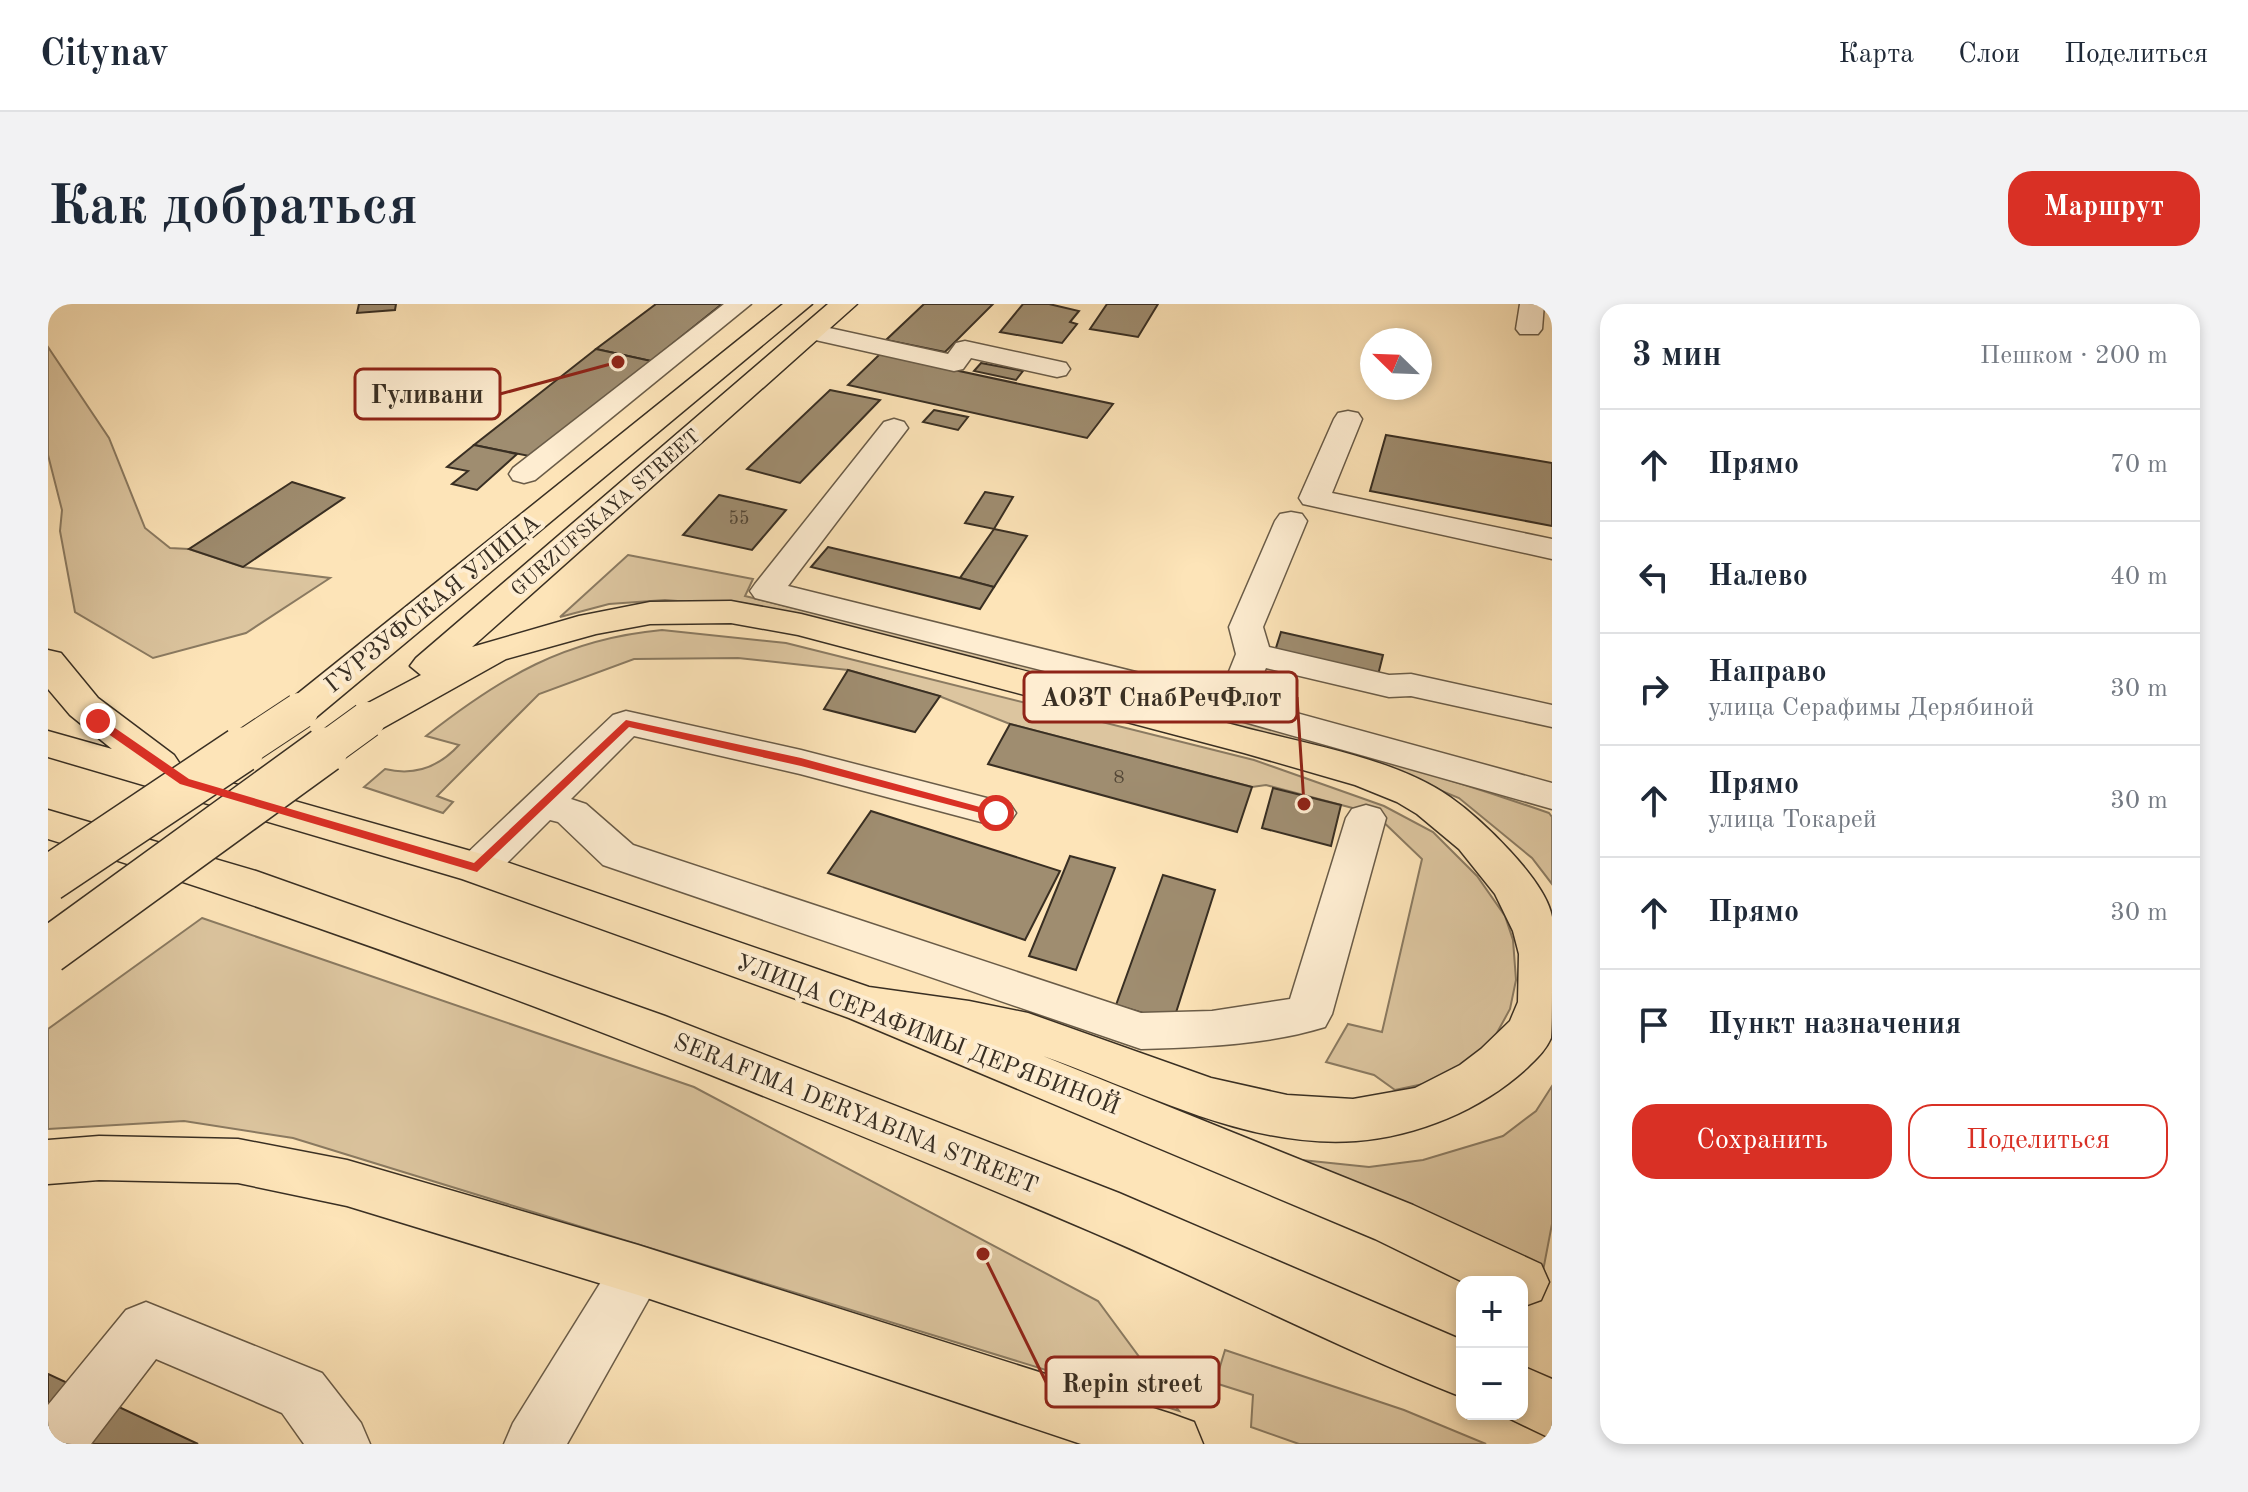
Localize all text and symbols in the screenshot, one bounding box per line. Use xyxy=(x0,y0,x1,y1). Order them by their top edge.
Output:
text: Citynav xyxy=(40,36,169,74)
text: Карта xyxy=(1838,41,1914,69)
text: Слои xyxy=(1958,41,2020,69)
text: Поделиться xyxy=(2064,41,2208,69)
button: Маршрут xyxy=(2008,171,2200,246)
text: Как добраться xyxy=(48,180,418,236)
north arrow xyxy=(1360,328,1432,400)
text: 3 мин xyxy=(1632,339,1722,373)
text: Пешком · 200 m xyxy=(1980,343,2168,369)
callout: Гуливани xyxy=(355,369,500,419)
text: Гуливани xyxy=(370,383,484,409)
street label: GURZUFSKAYA STREET xyxy=(508,426,705,601)
icon: ahead xyxy=(1632,443,1676,487)
text: Прямо xyxy=(1708,450,1799,480)
text: 70 m xyxy=(2110,452,2168,478)
house number: 55 xyxy=(729,510,749,528)
street label: ГУРЗУФСКАЯ УЛИЦА xyxy=(321,511,545,698)
icon: left xyxy=(1632,555,1676,599)
text: Налево xyxy=(1708,562,1808,592)
text: 40 m xyxy=(2110,564,2168,590)
text: Направо xyxy=(1708,658,1827,688)
icon: right xyxy=(1632,667,1676,711)
callout: АОЗТ СнабРечФлот xyxy=(1024,672,1297,722)
text: 30 m xyxy=(2110,676,2168,702)
text: АОЗТ СнабРечФлот xyxy=(1040,686,1282,712)
text: улица Серафимы Дерябиной xyxy=(1708,695,2034,721)
route end xyxy=(80,703,116,739)
house number: 8 xyxy=(1113,768,1125,788)
text: Прямо xyxy=(1708,770,1799,800)
icon: ahead xyxy=(1632,779,1676,823)
text: 30 m xyxy=(2110,788,2168,814)
route start xyxy=(978,795,1014,831)
text: улица Токарей xyxy=(1708,807,1877,833)
icon: ahead xyxy=(1632,891,1676,935)
text: Прямо xyxy=(1708,898,1799,928)
text: 30 m xyxy=(2110,900,2168,926)
street label: УЛИЦА СЕРАФИМЫ ДЕРЯБИНОЙ xyxy=(732,947,1124,1120)
icon: arrive xyxy=(1632,1003,1676,1047)
text: Пункт назначения xyxy=(1708,1010,1961,1040)
street label: SERAFIMA DERYABINA STREET xyxy=(670,1031,1041,1199)
button: Сохранить xyxy=(1632,1104,1892,1179)
button: Поделиться xyxy=(1908,1104,2168,1179)
map controls xyxy=(1456,1276,1528,1420)
button: + xyxy=(1456,1276,1528,1348)
button: − xyxy=(1456,1348,1528,1420)
callout: Repin street xyxy=(1046,1357,1219,1407)
text: Repin street xyxy=(1062,1372,1202,1398)

